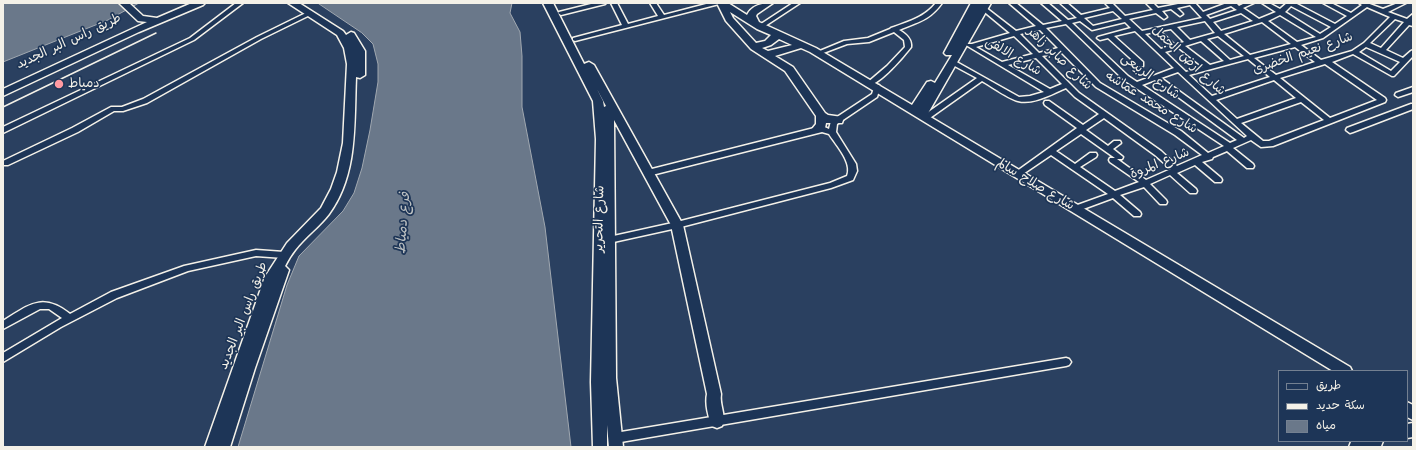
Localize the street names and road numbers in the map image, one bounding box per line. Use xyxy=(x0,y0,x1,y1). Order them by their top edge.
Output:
street label: طريق راس البر الجديد xyxy=(14,11,124,73)
street label: شارع ارض الجمل xyxy=(1148,23,1228,99)
street label: شارع صابر زاهر xyxy=(1023,24,1095,94)
street label: شارع نعيم الخضرى xyxy=(1251,30,1355,78)
street label: شارع الالفى xyxy=(982,34,1044,80)
street label: شارع الربيعى xyxy=(1118,50,1182,104)
street label: شارع محمد عماشه xyxy=(1102,68,1200,138)
street label: شارع المروة xyxy=(1128,145,1192,183)
street label: شارع صلاح سالم xyxy=(993,156,1077,214)
street label: شارع التحرير xyxy=(592,185,608,253)
street label: طريق راس البر الجديد xyxy=(216,260,272,372)

